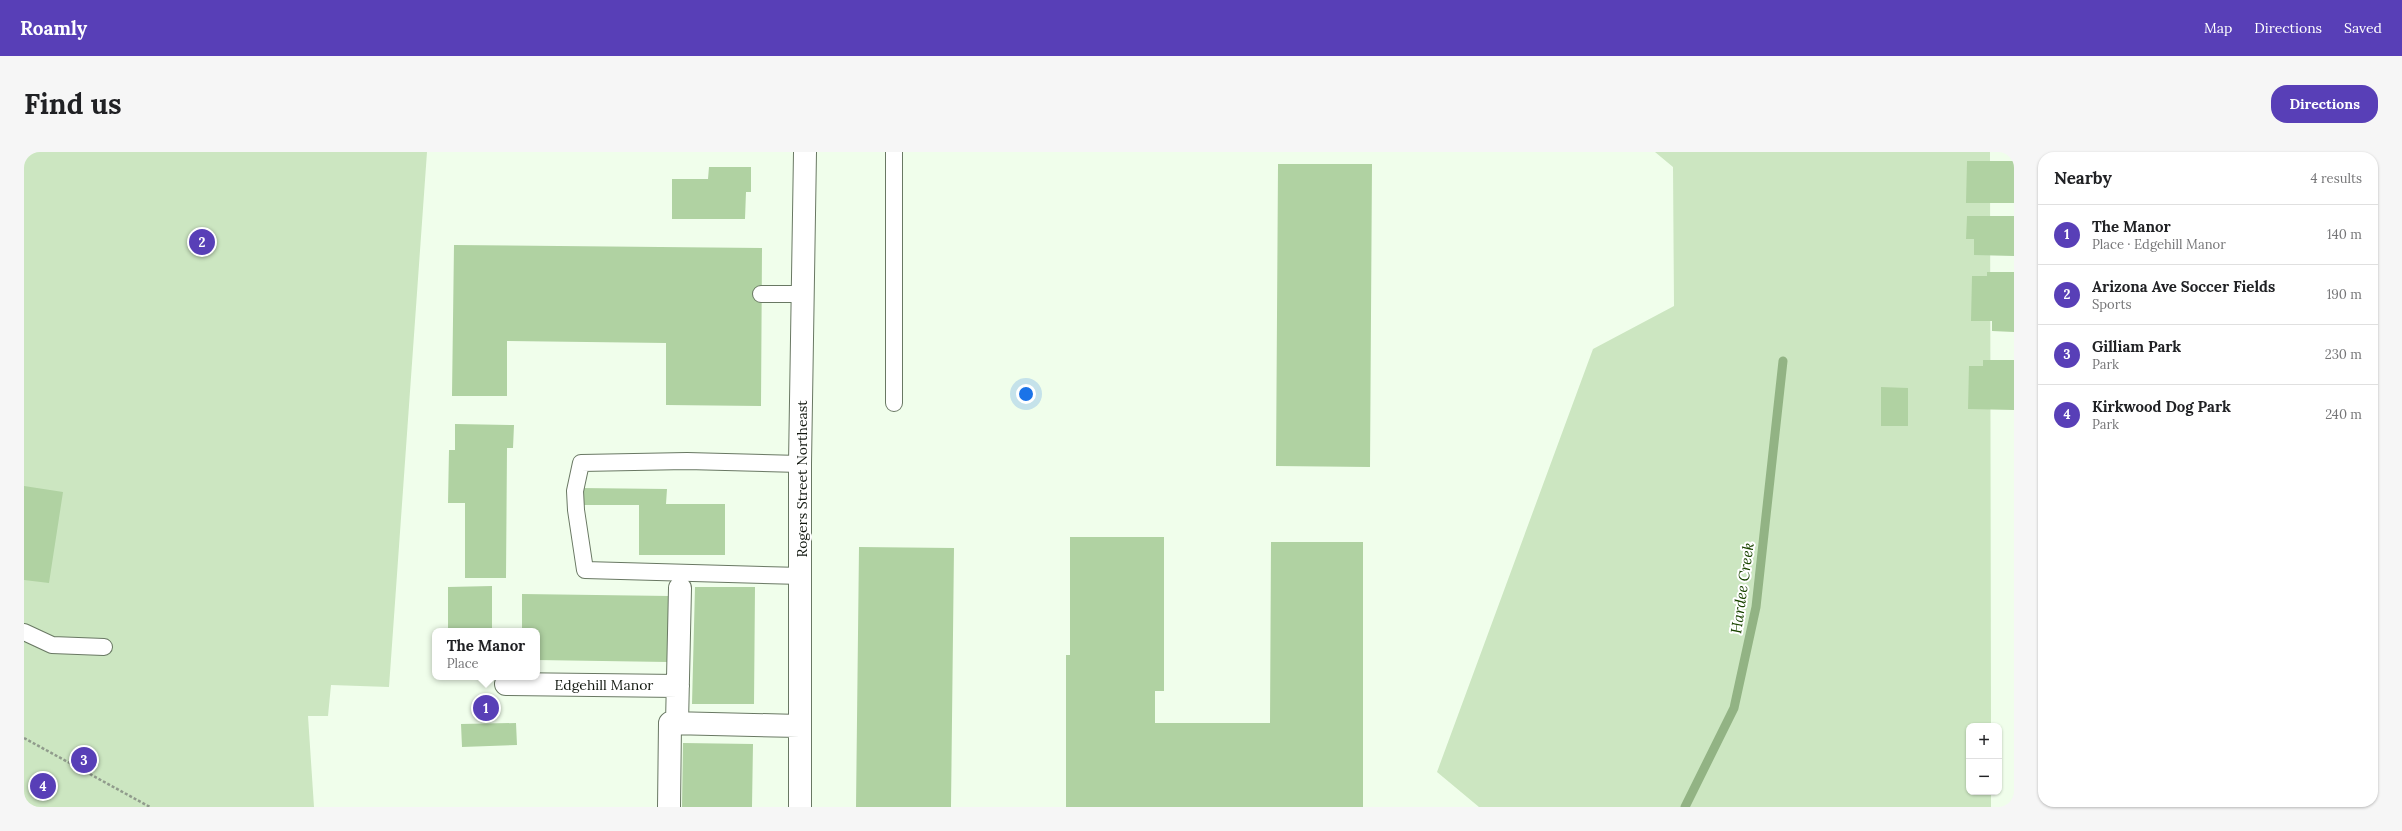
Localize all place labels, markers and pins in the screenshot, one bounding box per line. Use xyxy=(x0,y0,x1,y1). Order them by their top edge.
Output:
pin: 2 xyxy=(189,227,215,257)
pin: 1 xyxy=(473,693,499,723)
pin: 3 xyxy=(71,745,97,775)
pin: 4 xyxy=(30,771,56,801)

